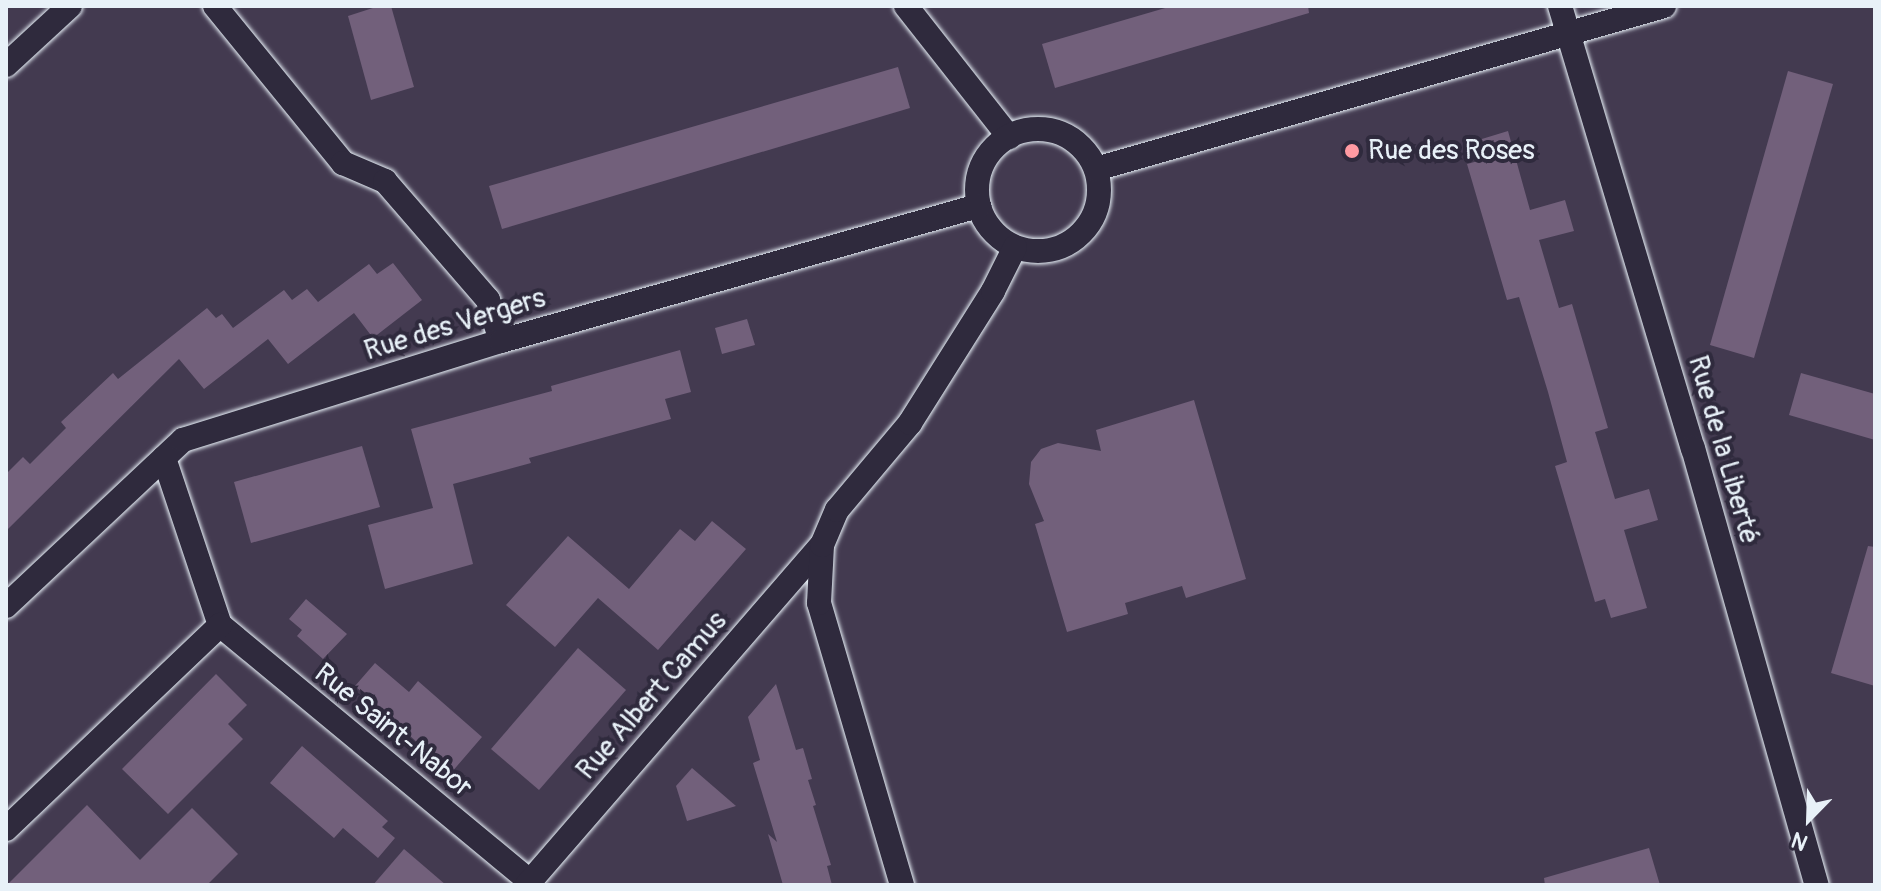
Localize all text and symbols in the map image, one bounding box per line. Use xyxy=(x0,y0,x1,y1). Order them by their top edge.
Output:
place label: Rue des Roses xyxy=(1368,134,1535,168)
marker: Rue des Roses xyxy=(1343,142,1361,160)
street label: Rue des Vergers xyxy=(360,282,550,368)
street label: Rue de la Liberté xyxy=(1680,352,1766,548)
street label: Rue Albert Camus xyxy=(570,605,734,787)
street label: Rue Saint-Nabor xyxy=(307,657,479,805)
north arrow xyxy=(1769,779,1849,859)
text: N xyxy=(1787,825,1812,857)

